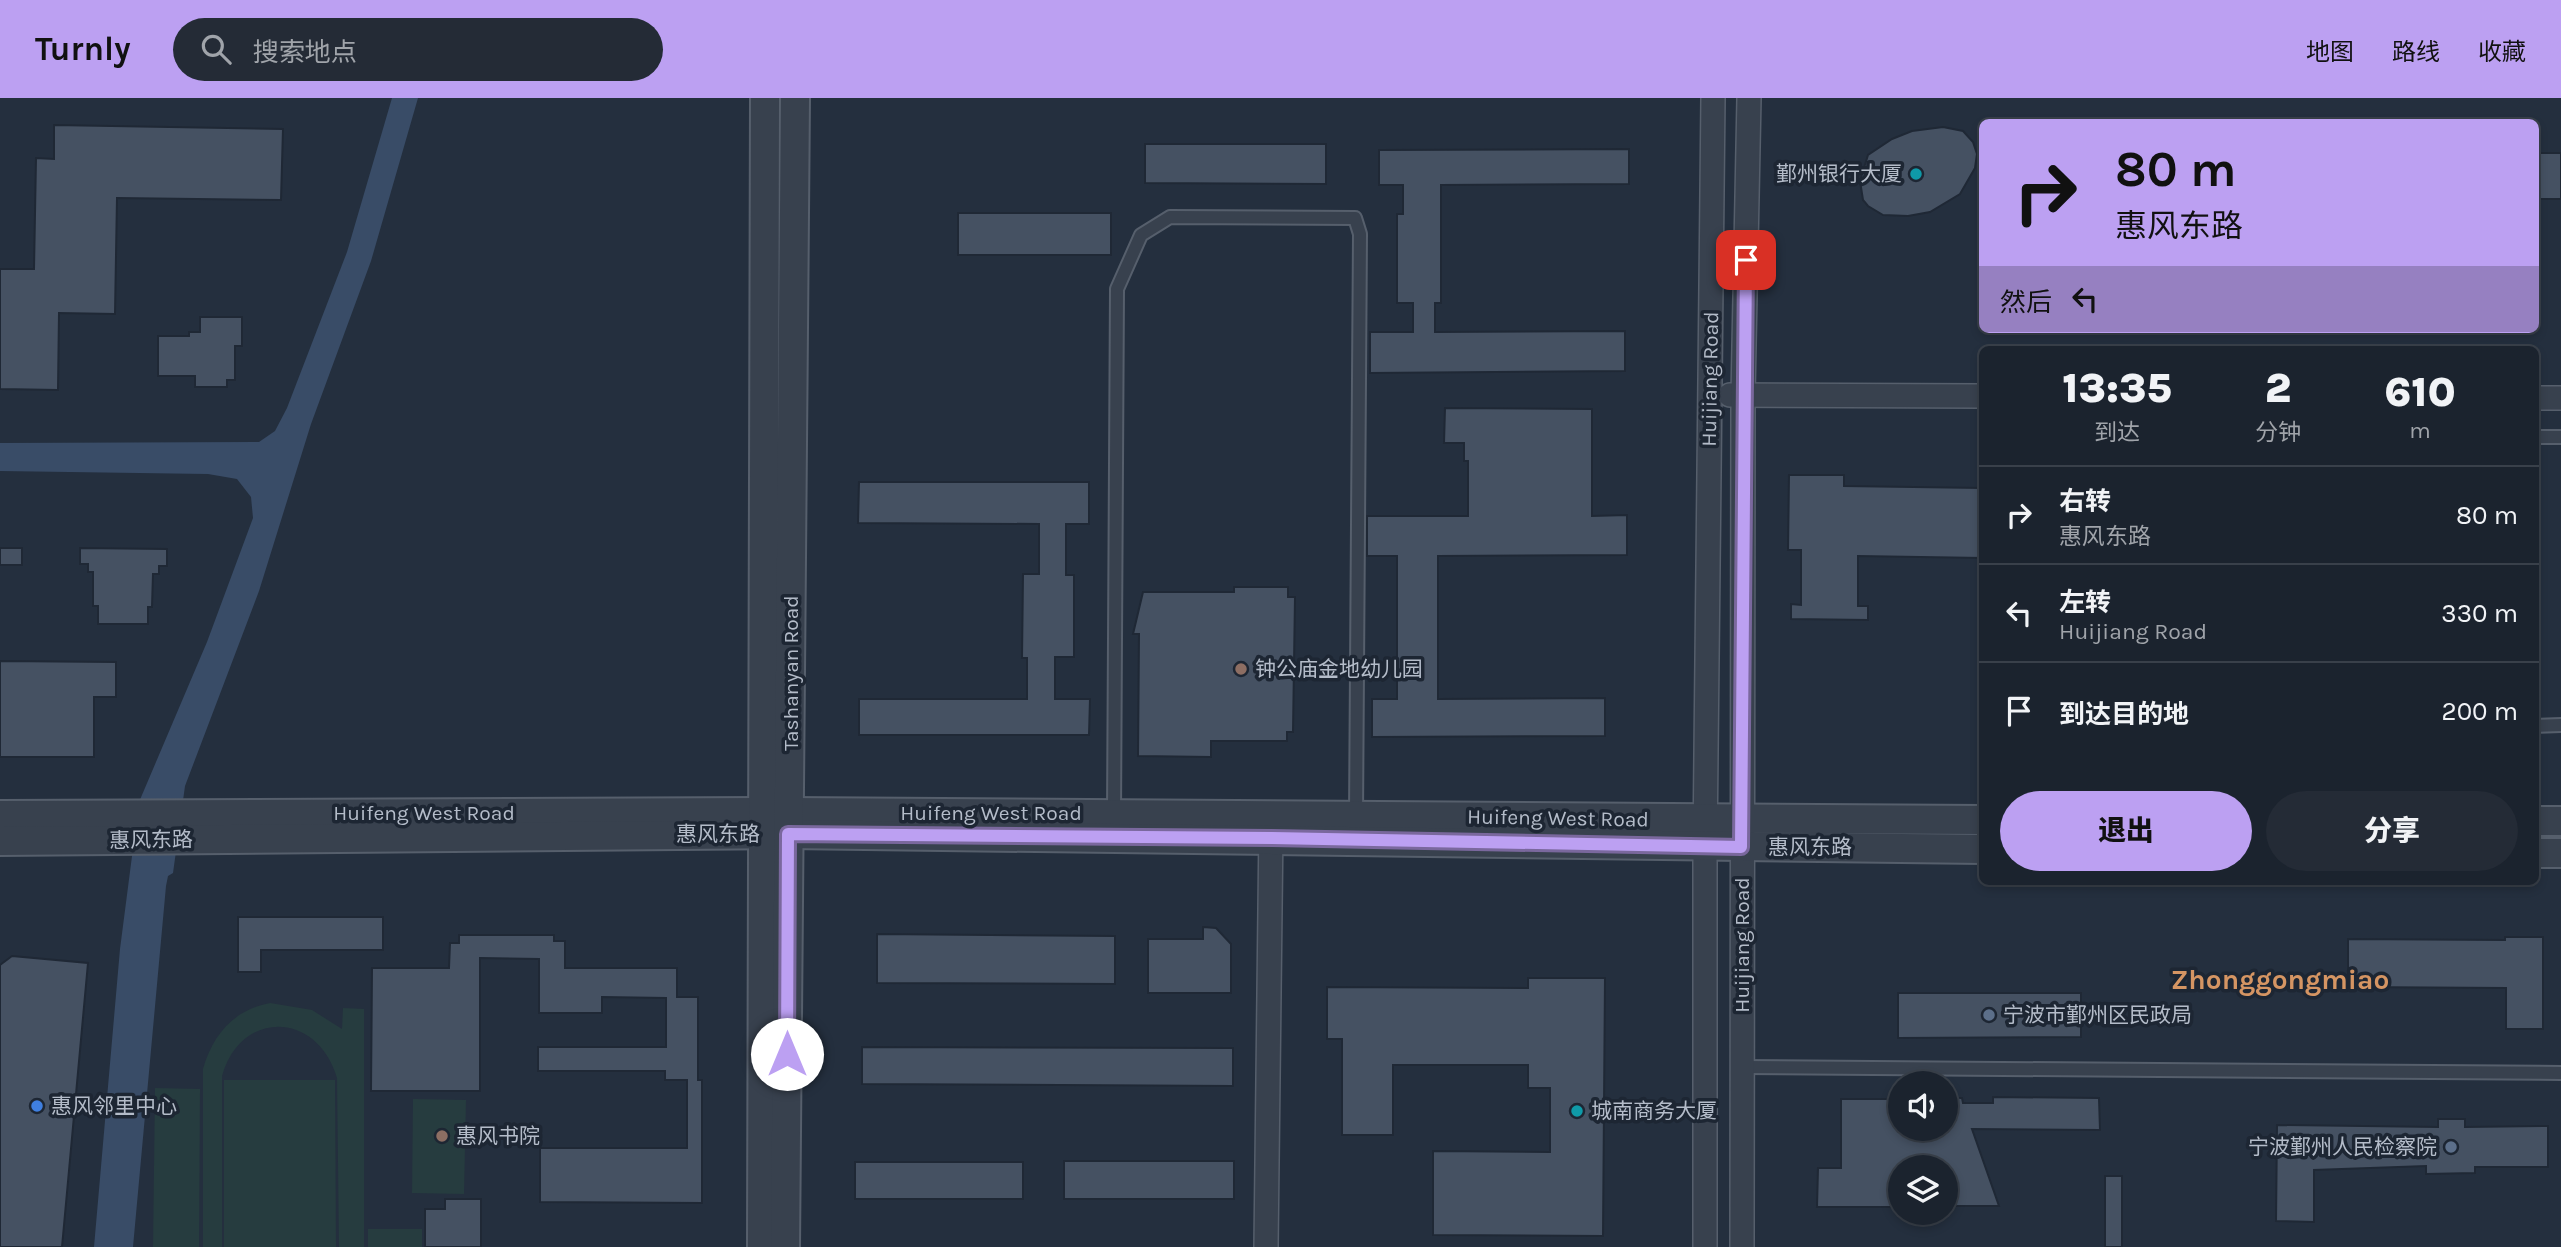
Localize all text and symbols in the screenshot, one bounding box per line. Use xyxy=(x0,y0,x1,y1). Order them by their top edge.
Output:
search box xyxy=(173,18,663,81)
text: Turnly xyxy=(35,30,131,68)
icon: search xyxy=(197,30,235,68)
text: 搜索地点 xyxy=(253,37,357,68)
text: 地图 xyxy=(2306,38,2354,66)
text: 路线 xyxy=(2392,38,2440,66)
text: 收藏 xyxy=(2478,38,2526,66)
text: 80 m xyxy=(2115,141,2237,198)
icon: right xyxy=(2000,147,2091,238)
place label: 鄞州银行大厦 xyxy=(1776,162,1902,186)
marker: 鄞州银行大厦 xyxy=(1908,166,1924,182)
text: 惠风东路 xyxy=(2115,208,2243,245)
pin xyxy=(1716,230,1776,290)
icon: arrive xyxy=(1727,241,1765,279)
icon: left xyxy=(2066,280,2104,318)
text: 然后 xyxy=(2000,287,2052,318)
street label: Huijiang Road xyxy=(1697,311,1723,447)
text: 13:35 xyxy=(2062,363,2172,413)
text: 2 xyxy=(2265,363,2291,413)
text: 610 xyxy=(2384,367,2456,417)
text: m xyxy=(2409,417,2431,444)
text: 到达 xyxy=(2094,419,2140,446)
text: 分钟 xyxy=(2255,419,2301,446)
text: 右转 xyxy=(2059,486,2111,517)
icon: right xyxy=(2000,496,2038,534)
text: 80 m xyxy=(2456,500,2518,531)
text: 惠风东路 xyxy=(2059,523,2151,550)
text: 左转 xyxy=(2059,587,2111,618)
icon: left xyxy=(2000,594,2038,632)
street label: Tashanyan Road xyxy=(779,595,803,751)
text: 330 m xyxy=(2441,598,2518,629)
text: Huijiang Road xyxy=(2059,618,2207,645)
place label: 钟公庙金地幼儿园 xyxy=(1255,657,1423,681)
marker: 钟公庙金地幼儿园 xyxy=(1233,661,1249,677)
icon: arrive xyxy=(2000,692,2038,730)
text: 200 m xyxy=(2442,696,2518,727)
text: 到达目的地 xyxy=(2059,699,2189,730)
button: 退出 xyxy=(2000,791,2252,871)
button: 分享 xyxy=(2266,791,2518,871)
street label: Huifeng West Road xyxy=(333,801,515,825)
street label: Huifeng West Road xyxy=(900,801,1082,825)
street label: Huifeng West Road xyxy=(1467,804,1649,832)
street label: 惠风东路 xyxy=(676,822,760,846)
street label: 惠风东路 xyxy=(109,827,193,853)
street label: 惠风东路 xyxy=(1768,835,1852,859)
street label: Huijiang Road xyxy=(1730,877,1754,1013)
district label: Zhonggongmiao xyxy=(2171,963,2389,996)
place label: 宁波市鄞州区民政局 xyxy=(2003,1003,2192,1027)
marker: 宁波市鄞州区民政局 xyxy=(1981,1007,1997,1023)
position arrow xyxy=(750,1017,824,1091)
map controls xyxy=(1888,1071,1958,1225)
button: sound xyxy=(1888,1071,1958,1141)
place label: 惠风邻里中心 xyxy=(51,1094,177,1118)
marker: 惠风邻里中心 xyxy=(29,1098,45,1114)
place label: 城南商务大厦 xyxy=(1591,1099,1717,1123)
marker: 城南商务大厦 xyxy=(1569,1103,1585,1119)
place label: 惠风书院 xyxy=(456,1124,540,1148)
marker: 惠风书院 xyxy=(434,1128,450,1144)
place label: 宁波鄞州人民检察院 xyxy=(2248,1135,2437,1159)
marker: 宁波鄞州人民检察院 xyxy=(2443,1139,2459,1155)
button: layers xyxy=(1888,1155,1958,1225)

